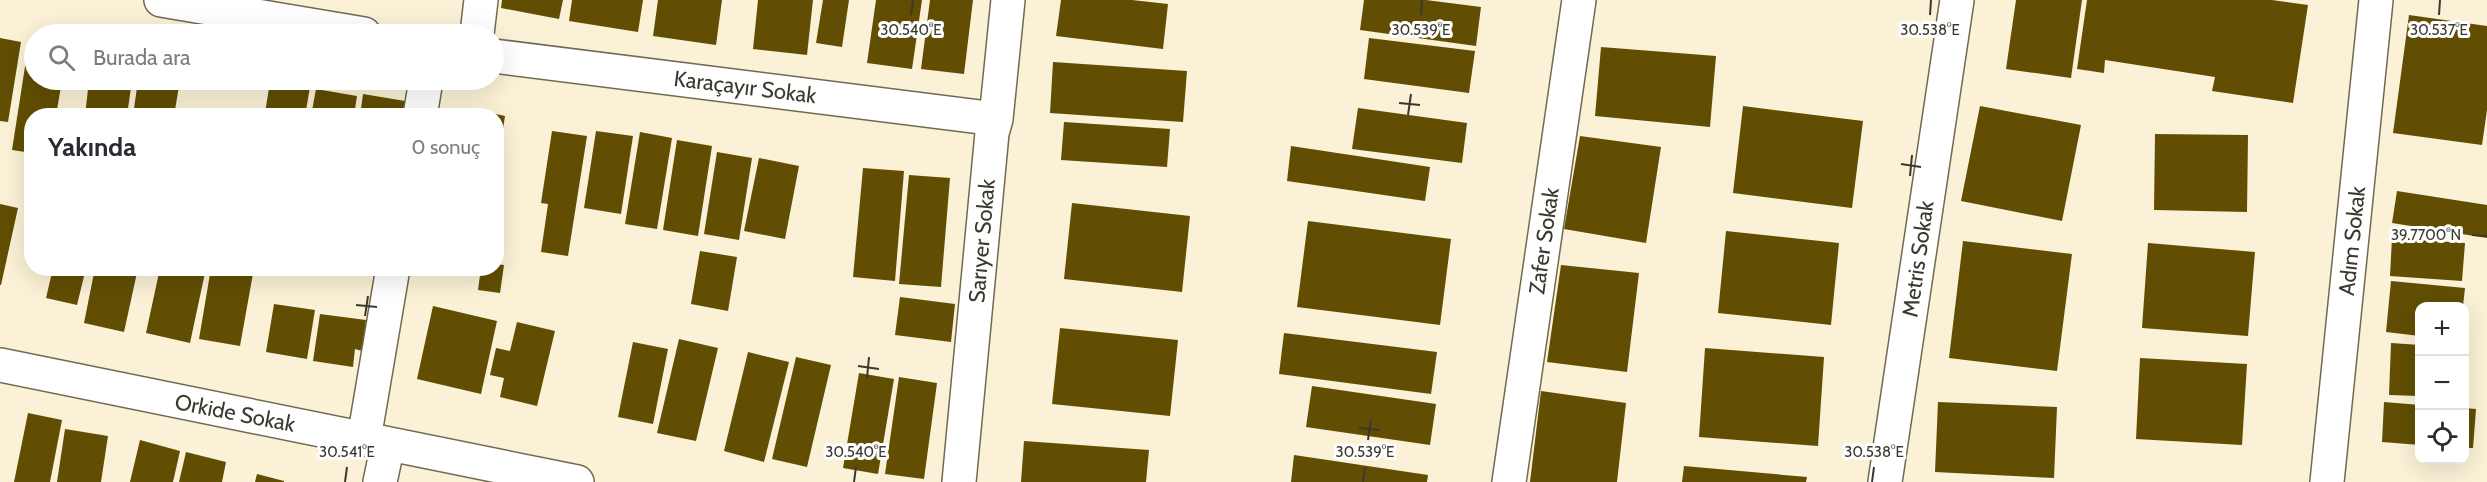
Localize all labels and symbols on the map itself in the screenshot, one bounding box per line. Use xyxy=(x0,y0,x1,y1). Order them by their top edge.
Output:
text: 30.540°E xyxy=(880,21,942,39)
text: 30.539°E xyxy=(1392,21,1450,39)
text: 30.538°E xyxy=(1900,21,1960,39)
text: 30.537°E xyxy=(2410,21,2468,39)
street label: Karaçayır Sokak xyxy=(672,65,818,109)
street label: Sarıyer Sokak xyxy=(963,178,1001,304)
street label: Adım Sokak xyxy=(2333,185,2371,297)
street label: Zafer Sokak xyxy=(1523,186,1565,296)
street label: Metris Sokak xyxy=(1896,199,1940,319)
text: 39.7700°N xyxy=(2391,226,2461,244)
street label: Orkide Sokak xyxy=(173,388,297,438)
text: 30.541°E xyxy=(319,443,375,461)
text: 30.540°E xyxy=(825,443,887,461)
text: 30.539°E xyxy=(1336,443,1394,461)
text: 30.538°E xyxy=(1844,443,1904,461)

